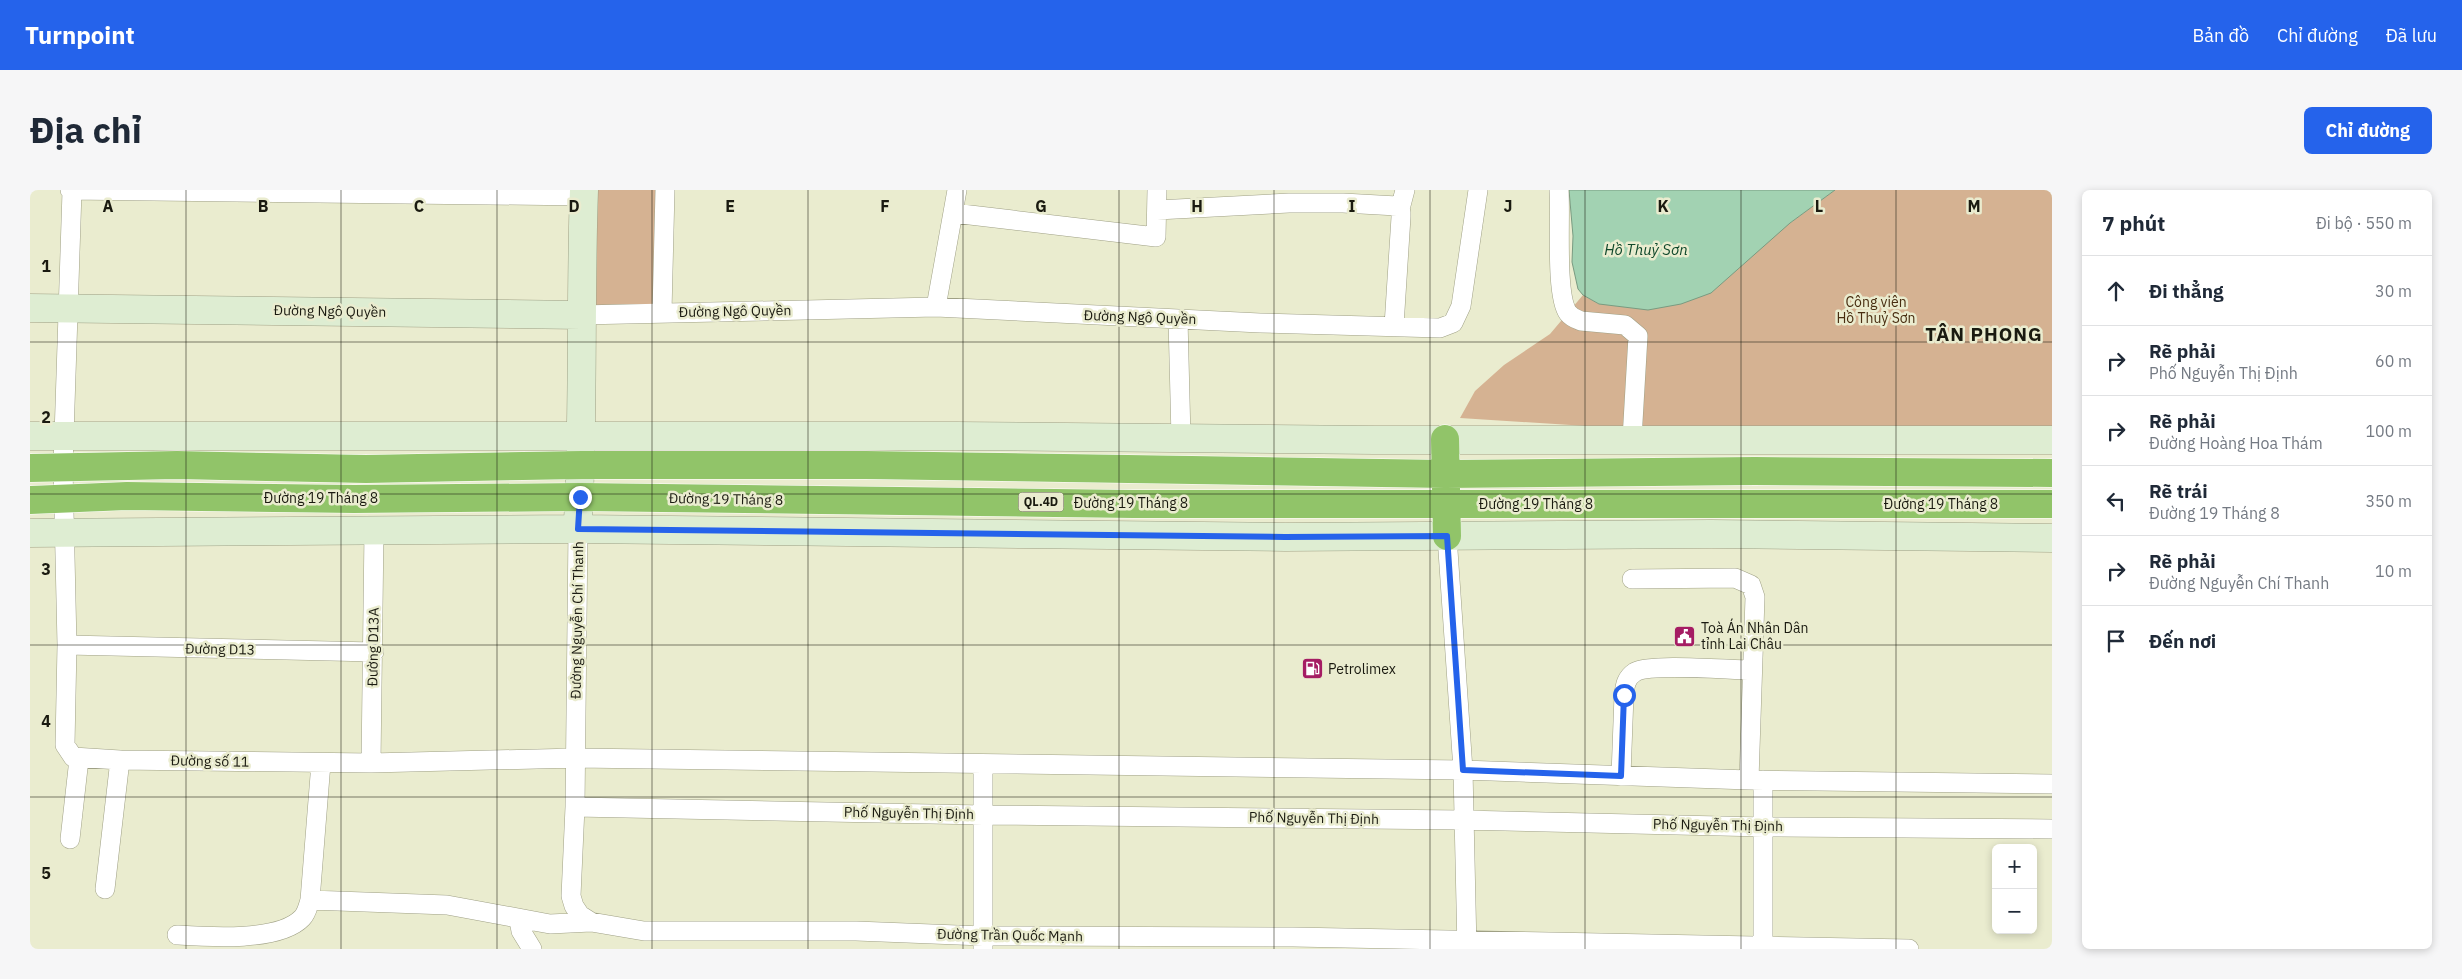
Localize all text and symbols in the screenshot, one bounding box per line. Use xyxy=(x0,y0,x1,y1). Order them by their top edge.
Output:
text: Turnpoint xyxy=(25,19,135,51)
text: Bản đồ xyxy=(2193,24,2249,47)
text: Chỉ đường xyxy=(2277,24,2358,47)
text: Đã lưu xyxy=(2386,24,2437,47)
text: Địa chỉ xyxy=(30,107,142,153)
button: Chỉ đường xyxy=(2304,107,2432,154)
text: A xyxy=(103,196,114,216)
text: B xyxy=(258,196,269,216)
text: C xyxy=(414,196,424,216)
text: D xyxy=(568,196,580,216)
text: E xyxy=(725,196,735,216)
text: F xyxy=(880,196,890,216)
text: G xyxy=(1035,196,1047,216)
text: H xyxy=(1191,196,1203,216)
text: I xyxy=(1349,196,1356,216)
text: J xyxy=(1504,196,1512,216)
text: K xyxy=(1657,196,1669,216)
text: L xyxy=(1815,196,1823,216)
text: M xyxy=(1967,196,1981,216)
text: 7 phút xyxy=(2102,209,2165,237)
text: Đi bộ · 550 m xyxy=(2316,213,2412,233)
water label: Hồ Thuỷ Sơn xyxy=(1604,240,1688,259)
text: 1 xyxy=(41,256,51,276)
icon: ahead xyxy=(2102,277,2130,305)
text: Đi thẳng xyxy=(2149,279,2223,303)
text: 30 m xyxy=(2375,281,2412,301)
park label: Công viên Hồ Thuỷ Sơn xyxy=(1836,293,1916,327)
street label: Đường Ngô Quyền xyxy=(274,301,386,321)
street label: Đường Ngô Quyền xyxy=(679,301,791,321)
street label: Đường Ngô Quyền xyxy=(1083,306,1197,328)
district label: TÂN PHONG xyxy=(1925,322,2043,346)
text: Rẽ phải xyxy=(2149,339,2216,363)
icon: right xyxy=(2102,347,2130,375)
text: 60 m xyxy=(2375,351,2412,371)
text: Phố Nguyễn Thị Định xyxy=(2149,363,2298,383)
text: 2 xyxy=(41,407,51,427)
text: Rẽ phải xyxy=(2149,409,2216,433)
icon: right xyxy=(2102,417,2130,445)
text: 100 m xyxy=(2365,421,2412,441)
text: Đường Hoàng Hoa Thám xyxy=(2149,433,2323,453)
text: Rẽ trái xyxy=(2149,479,2208,503)
route end xyxy=(569,486,592,509)
icon: left xyxy=(2102,487,2130,515)
street label: Đường 19 Tháng 8 xyxy=(264,489,378,507)
street label: Đường 19 Tháng 8 xyxy=(669,489,783,509)
text: 350 m xyxy=(2365,491,2412,511)
road number: QL.4D xyxy=(1018,492,1064,512)
street label: Đường 19 Tháng 8 xyxy=(1074,494,1188,512)
street label: Đường 19 Tháng 8 xyxy=(1479,495,1593,513)
street label: Đường 19 Tháng 8 xyxy=(1884,495,1998,513)
text: Đường 19 Tháng 8 xyxy=(2149,503,2280,523)
street label: Đường Nguyễn Chí Thanh xyxy=(567,541,587,699)
text: Rẽ phải xyxy=(2149,549,2216,573)
icon: right xyxy=(2102,557,2130,585)
text: 3 xyxy=(41,559,51,579)
text: 10 m xyxy=(2375,561,2412,581)
text: Đường Nguyễn Chí Thanh xyxy=(2149,573,2329,593)
street label: Đường D13A xyxy=(363,607,383,687)
place label: Toà Án Nhân Dân tỉnh Lai Châu xyxy=(1701,618,1808,653)
public building icon: Toà Án Nhân Dân tỉnh Lai Châu xyxy=(1673,624,1697,648)
icon: arrive xyxy=(2102,627,2130,655)
text: Đến nơi xyxy=(2149,629,2216,653)
street label: Đường D13 xyxy=(185,639,255,659)
fuel station icon: Petrolimex xyxy=(1300,657,1324,681)
place label: Petrolimex xyxy=(1328,660,1396,678)
route start xyxy=(1613,684,1636,707)
text: 4 xyxy=(41,711,51,731)
street label: Đường số 11 xyxy=(171,751,249,771)
street label: Phố Nguyễn Thị Định xyxy=(844,803,974,823)
street label: Phố Nguyễn Thị Định xyxy=(1249,808,1379,828)
street label: Phố Nguyễn Thị Định xyxy=(1653,815,1783,835)
map controls xyxy=(1992,844,2037,934)
button: + xyxy=(1992,844,2037,889)
text: 5 xyxy=(41,863,51,883)
button: − xyxy=(1992,889,2037,934)
street label: Đường Trần Quốc Mạnh xyxy=(937,925,1083,945)

